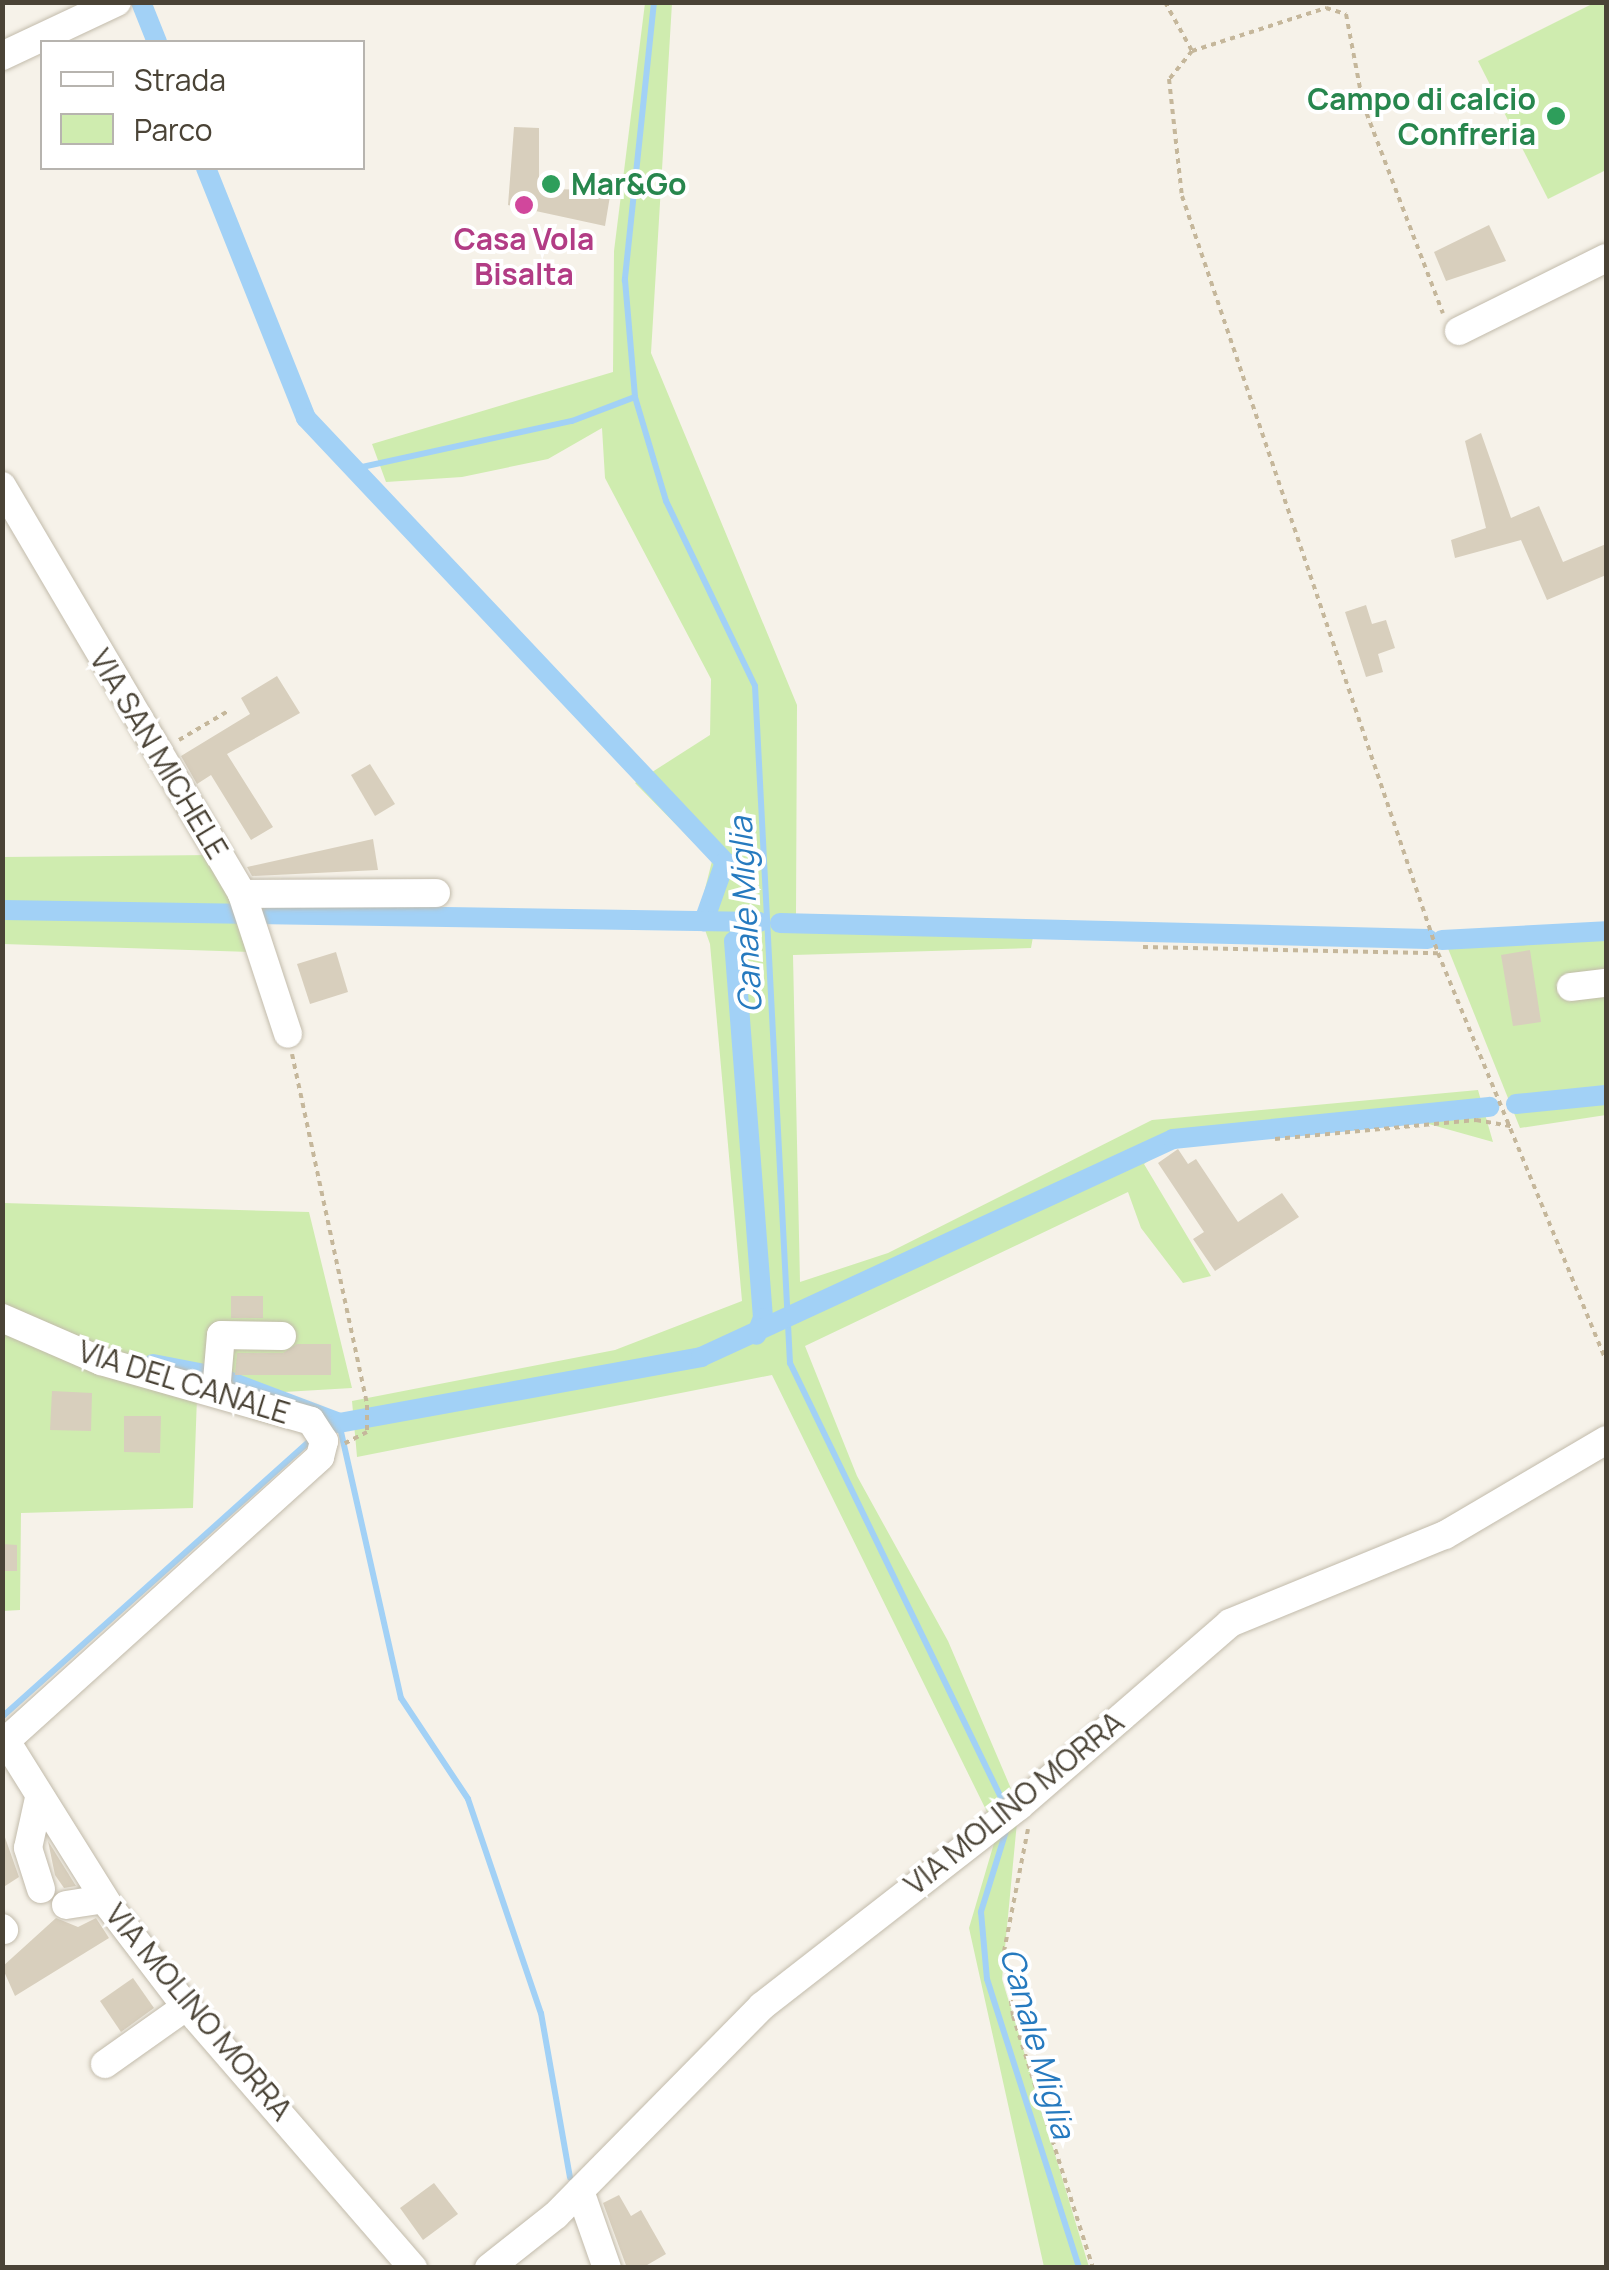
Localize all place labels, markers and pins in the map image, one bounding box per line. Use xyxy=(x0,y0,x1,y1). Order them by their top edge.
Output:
place label: Campo di calcio Confreria xyxy=(1307,81,1536,152)
marker: Campo di calcio Confreria xyxy=(1545,105,1567,127)
place label: Mar&Go xyxy=(571,166,686,202)
marker: Mar&Go xyxy=(540,173,562,195)
marker: Casa Vola Bisalta xyxy=(513,194,535,216)
place label: Casa Vola Bisalta xyxy=(454,221,594,292)

